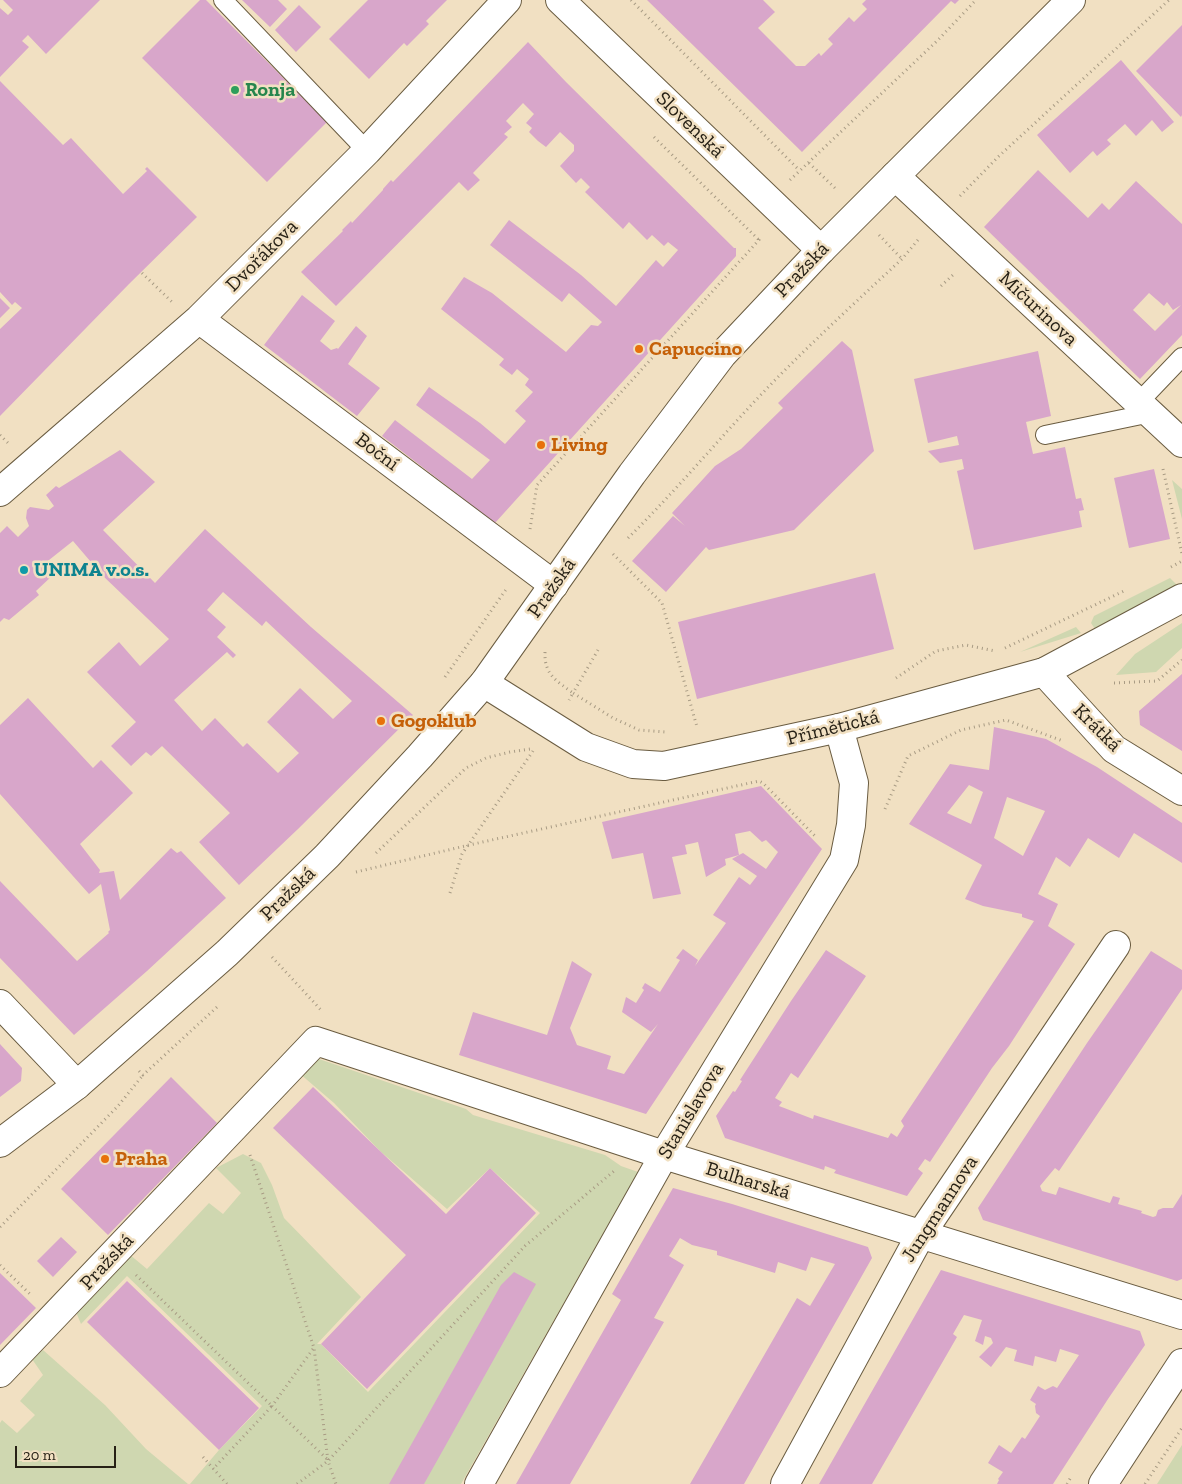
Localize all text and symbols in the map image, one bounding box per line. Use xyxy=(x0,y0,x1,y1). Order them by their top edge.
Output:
place label: Ronja xyxy=(245,78,295,102)
marker: Ronja xyxy=(229,84,241,96)
street label: Slovenská xyxy=(651,87,729,163)
street label: Dvořákova xyxy=(221,215,303,297)
street label: Pražská xyxy=(770,237,834,303)
street label: Mičurinova xyxy=(994,266,1082,352)
place label: Capuccino xyxy=(649,337,742,361)
marker: Capuccino xyxy=(633,343,645,355)
street label: Boční xyxy=(350,428,404,476)
place label: Living xyxy=(551,433,608,457)
marker: Living xyxy=(535,439,547,451)
street label: Pražská xyxy=(523,553,581,623)
place label: UNIMA v.o.s. xyxy=(34,558,149,582)
marker: UNIMA v.o.s. xyxy=(18,564,30,576)
street label: Krátká xyxy=(1068,699,1126,757)
street label: Přímětická xyxy=(784,705,882,751)
place label: Gogoklub xyxy=(391,709,476,733)
marker: Gogoklub xyxy=(375,715,387,727)
street label: Pražská xyxy=(255,862,321,926)
street label: Stanislavova xyxy=(653,1059,729,1163)
place label: Praha xyxy=(115,1147,168,1171)
street label: Jungmannova xyxy=(897,1151,983,1267)
marker: Praha xyxy=(99,1153,111,1165)
street label: Bulharská xyxy=(703,1157,793,1205)
street label: Pražská xyxy=(75,1229,139,1295)
scale bar xyxy=(18,1436,119,1468)
text: 20 m xyxy=(23,1446,56,1464)

